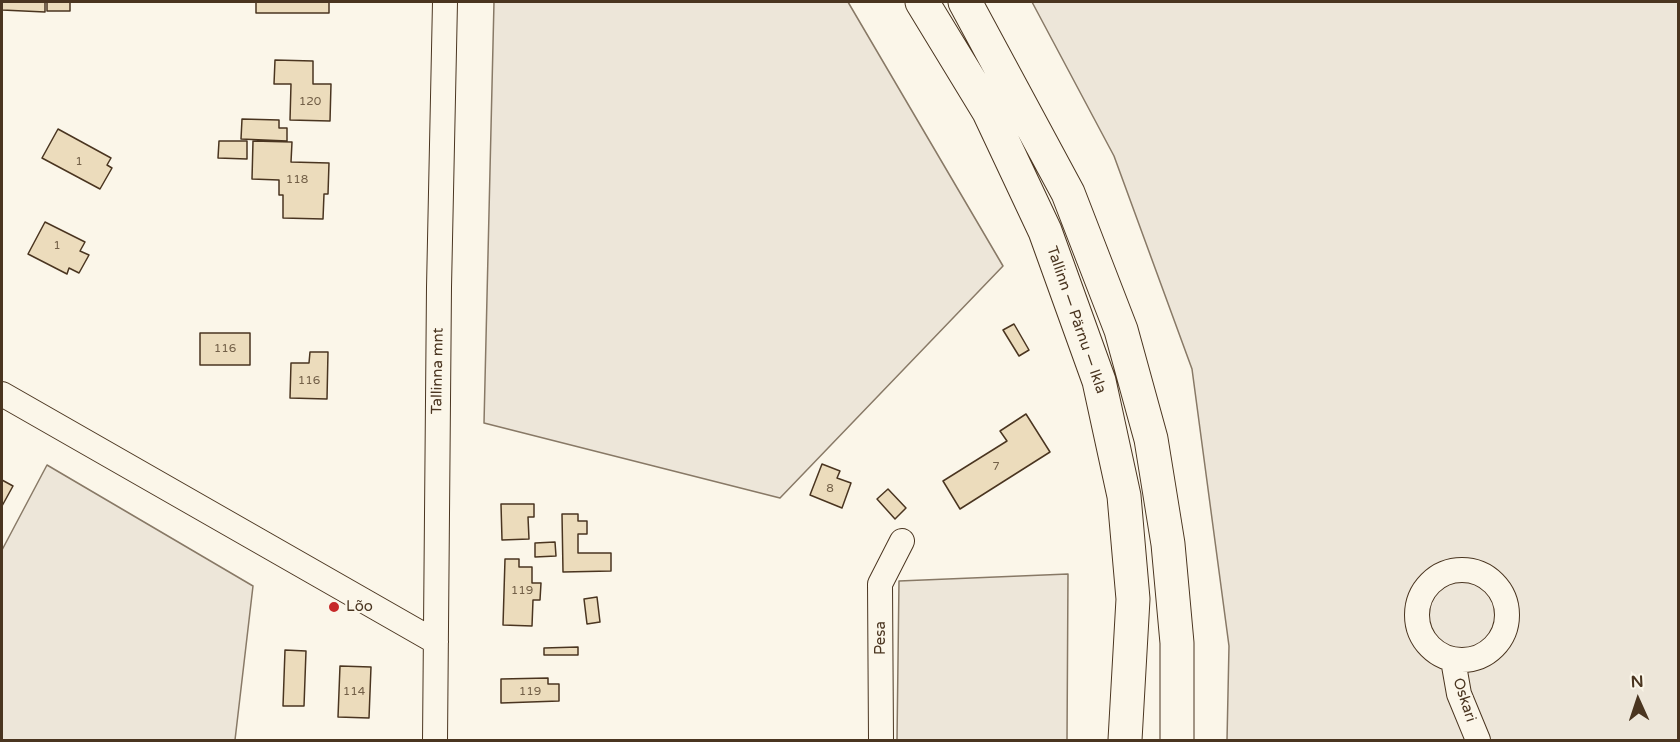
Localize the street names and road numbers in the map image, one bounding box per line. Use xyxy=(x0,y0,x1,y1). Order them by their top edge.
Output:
street label: Tallinn — Pärnu — Ikla xyxy=(1042,244,1110,396)
street label: Tallinna mnt xyxy=(428,328,448,414)
street label: Pesa xyxy=(872,621,890,655)
street label: Oskari xyxy=(1448,676,1480,724)

